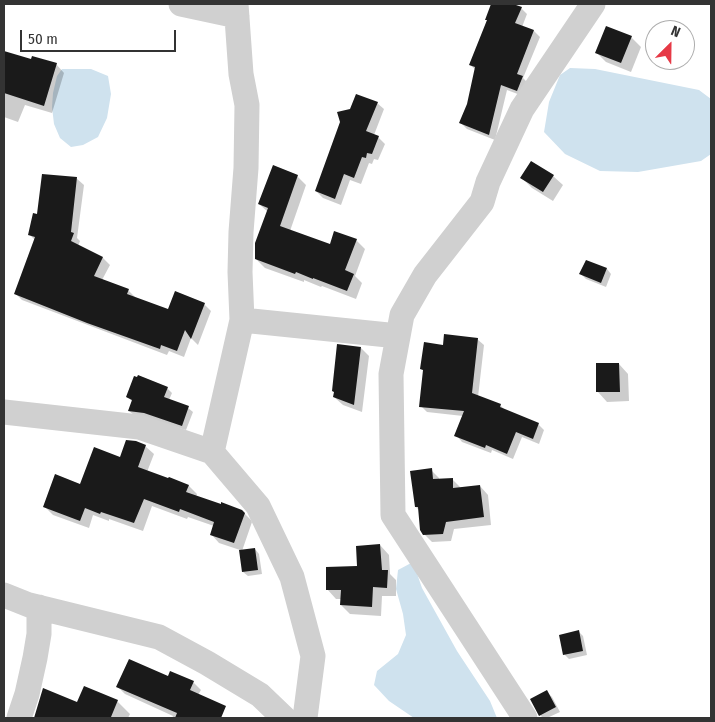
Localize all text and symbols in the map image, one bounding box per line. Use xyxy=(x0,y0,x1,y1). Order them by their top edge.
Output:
scale bar xyxy=(22,20,179,52)
north arrow xyxy=(645,20,695,70)
text: N xyxy=(668,22,683,41)
text: 50 m xyxy=(28,30,58,48)

